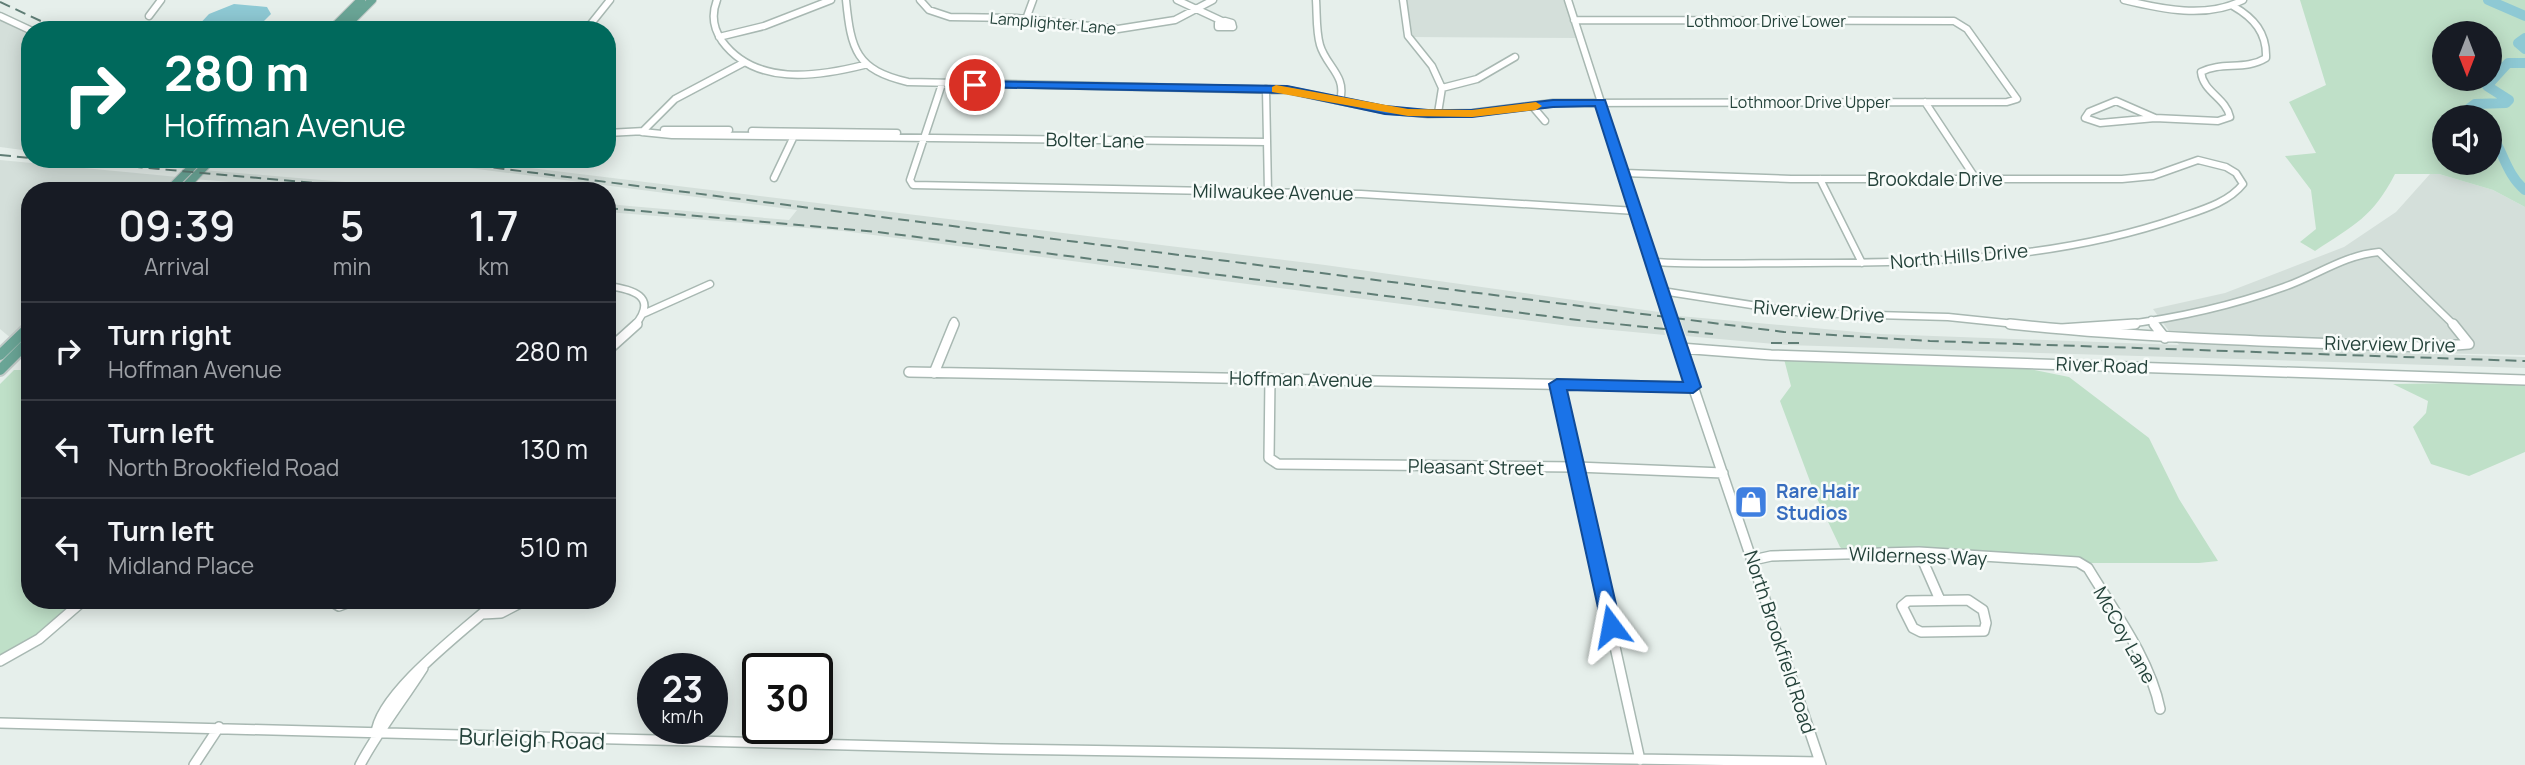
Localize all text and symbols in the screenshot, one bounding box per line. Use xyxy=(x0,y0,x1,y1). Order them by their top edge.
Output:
street label: Lamplighter Lane xyxy=(989,7,1117,39)
street label: Lothmoor Drive Lower xyxy=(1686,10,1846,32)
north arrow xyxy=(2432,21,2502,91)
map controls xyxy=(2432,21,2502,175)
text: 280 m xyxy=(164,39,309,106)
icon: right xyxy=(49,49,140,140)
pin xyxy=(945,55,1005,115)
icon: arrive xyxy=(956,66,994,104)
street label: Lothmoor Drive Upper xyxy=(1730,91,1891,113)
text: Hoffman Avenue xyxy=(164,103,406,147)
button: sound xyxy=(2432,105,2502,175)
street label: Bolter Lane xyxy=(1045,126,1145,154)
street label: Brookdale Drive xyxy=(1867,166,2003,192)
street label: Milwaukee Avenue xyxy=(1192,178,1354,206)
text: 09:39 xyxy=(118,196,235,254)
text: 5 xyxy=(340,196,364,254)
text: 1.7 xyxy=(469,196,519,254)
street label: North Hills Drive xyxy=(1889,237,2029,275)
text: Arrival xyxy=(144,250,210,282)
text: min xyxy=(333,250,371,282)
text: km xyxy=(478,250,509,282)
street label: Riverview Drive xyxy=(1753,293,1885,329)
text: Turn right xyxy=(108,317,232,353)
street label: Riverview Drive xyxy=(2324,330,2456,358)
icon: right xyxy=(49,332,87,370)
text: 280 m xyxy=(515,333,588,369)
street label: River Road xyxy=(2055,350,2149,380)
text: Hoffman Avenue xyxy=(108,353,282,385)
street label: Hoffman Avenue xyxy=(1229,365,1373,393)
text: Turn left xyxy=(108,415,215,451)
icon: left xyxy=(49,430,87,468)
text: 130 m xyxy=(520,431,588,467)
text: North Brookfield Road xyxy=(108,451,339,483)
street label: Pleasant Street xyxy=(1408,453,1544,481)
place label: Rare Hair Studios xyxy=(1776,478,1860,526)
shop icon: Rare Hair Studios xyxy=(1732,483,1770,521)
text: Turn left xyxy=(108,513,215,549)
icon: left xyxy=(49,528,87,566)
text: 510 m xyxy=(520,529,588,565)
street label: Wilderness Way xyxy=(1848,541,1988,571)
street label: North Brookfield Road xyxy=(1738,547,1822,737)
text: Midland Place xyxy=(108,549,254,581)
street label: McCoy Lane xyxy=(2088,582,2162,688)
position arrow xyxy=(1574,589,1648,663)
speed limit sign: 30 xyxy=(742,653,833,744)
text: 23 xyxy=(662,665,703,713)
text: km/h xyxy=(662,704,703,728)
street label: Burleigh Road xyxy=(458,719,606,757)

